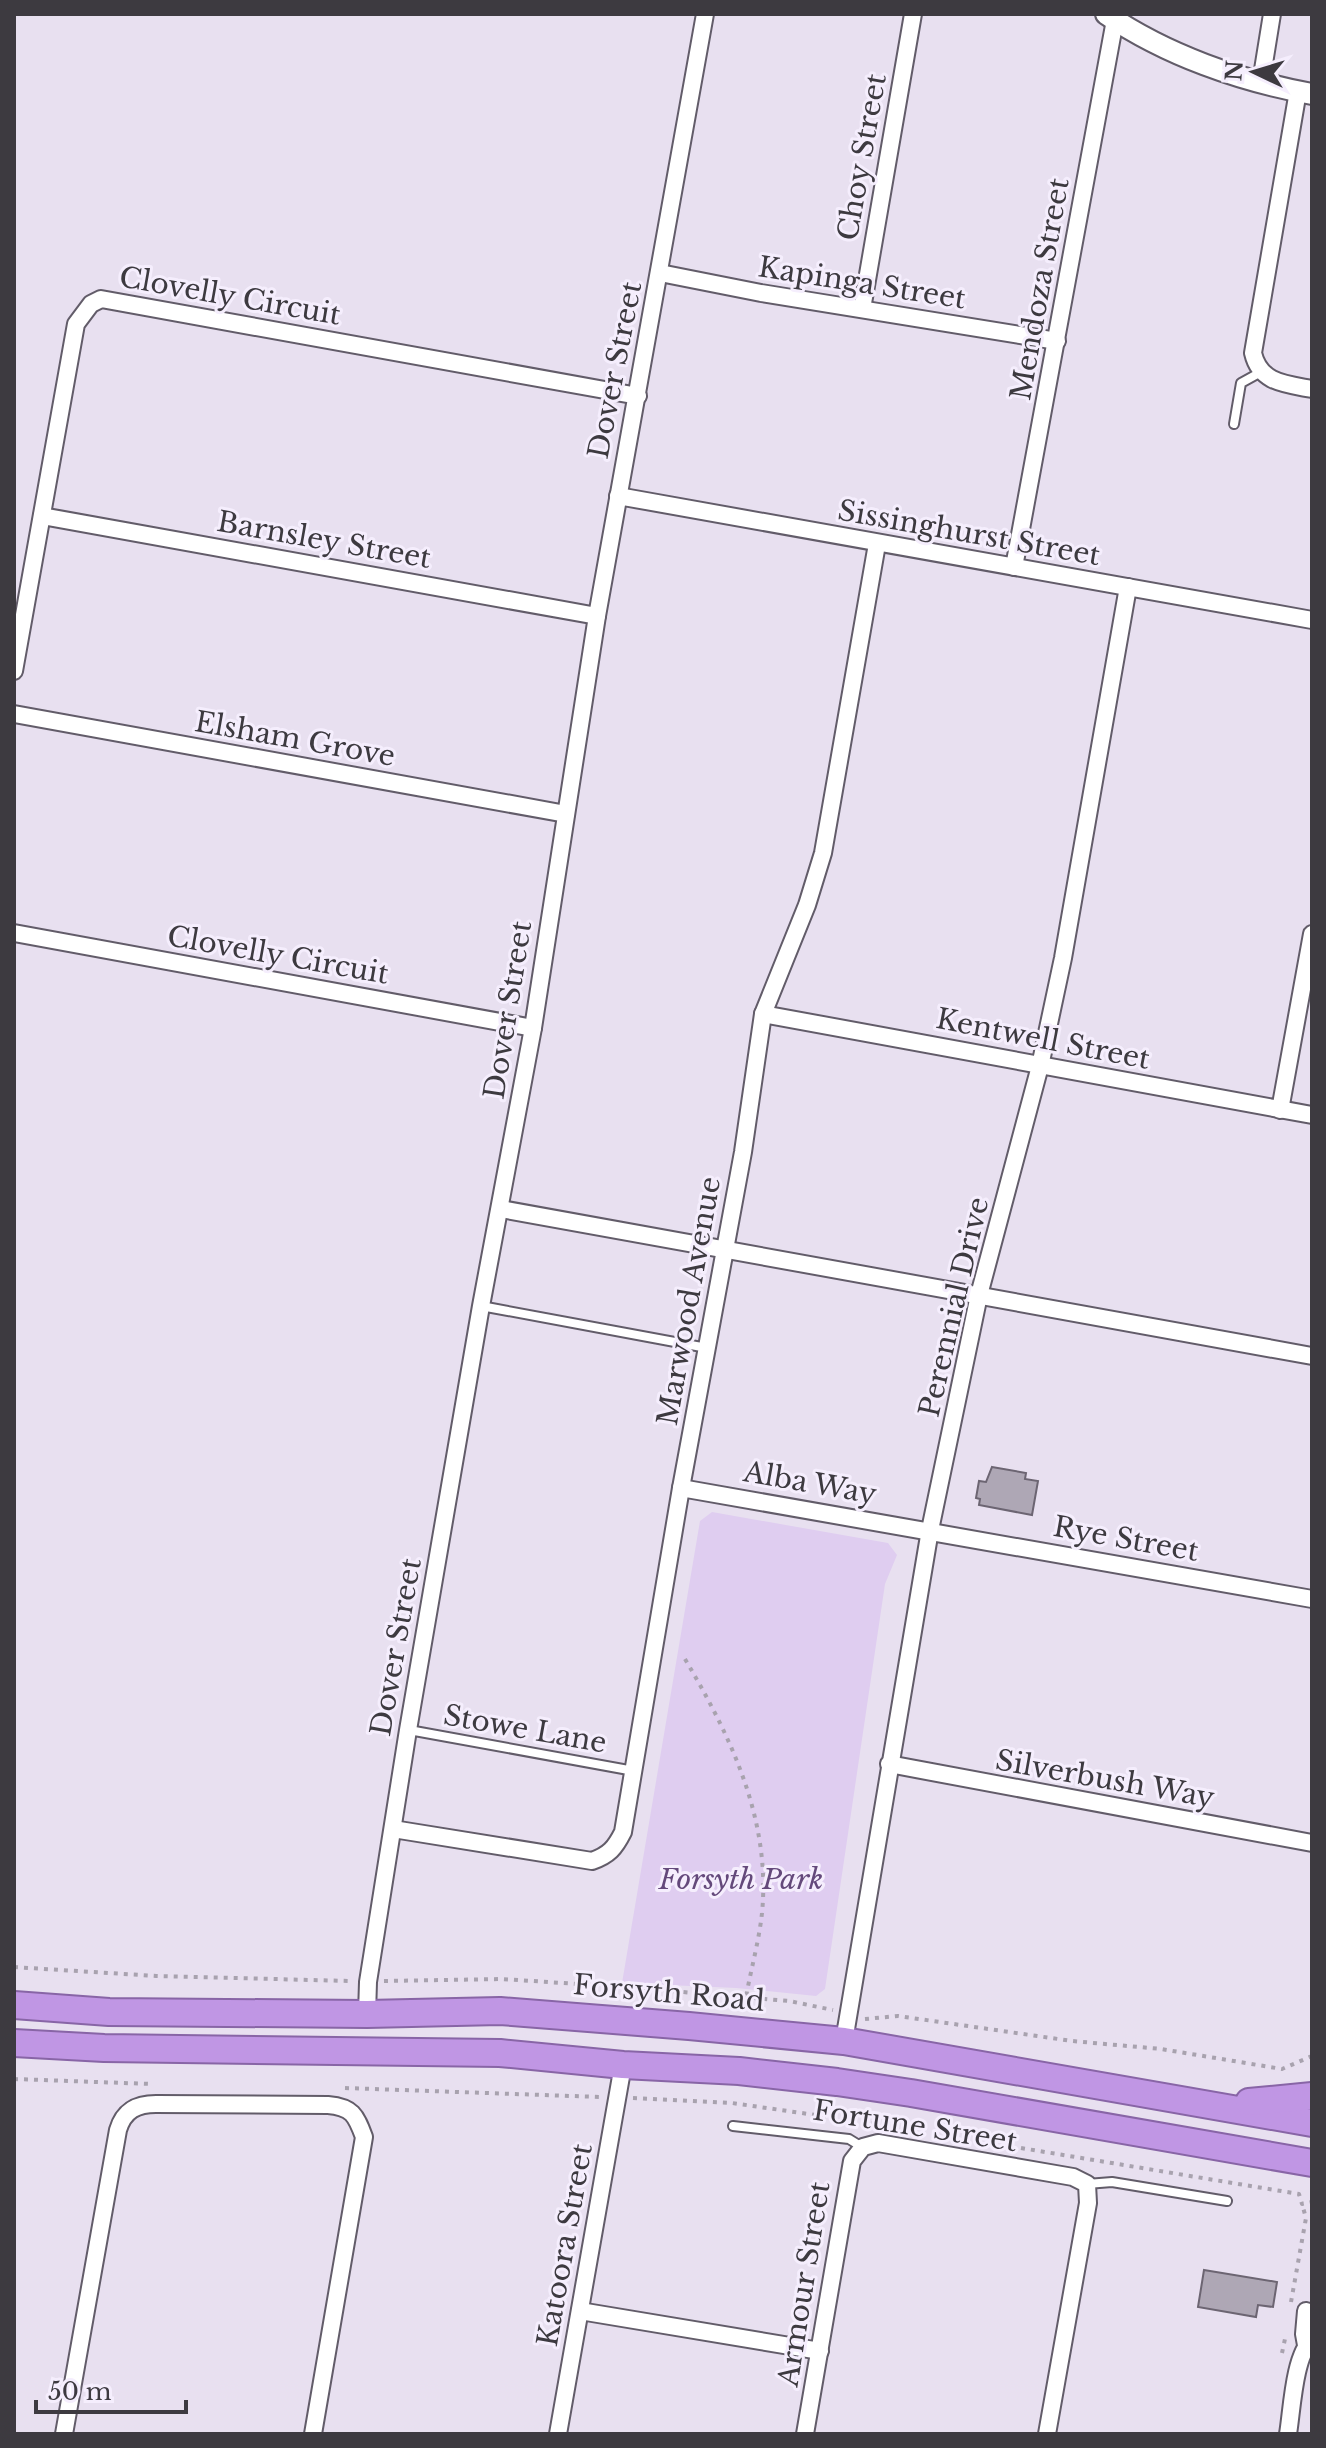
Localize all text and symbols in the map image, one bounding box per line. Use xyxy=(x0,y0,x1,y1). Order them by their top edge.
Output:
north arrow xyxy=(1214,32,1294,112)
text: N xyxy=(1220,59,1249,82)
street label: Choy Street xyxy=(830,70,894,243)
street label: Mendoza Street xyxy=(1003,175,1077,403)
street label: Kapinga Street xyxy=(756,249,969,317)
street label: Clovelly Circuit xyxy=(117,259,344,333)
street label: Dover Street xyxy=(581,278,649,462)
street label: Sissinghurst Street xyxy=(835,493,1103,573)
street label: Barnsley Street xyxy=(214,504,434,576)
street label: Elsham Grove xyxy=(192,704,398,774)
street label: Clovelly Circuit xyxy=(165,918,392,992)
street label: Dover Street xyxy=(477,918,539,1102)
street label: Kentwell Street xyxy=(933,1001,1153,1077)
street label: Marwood Avenue xyxy=(650,1174,728,1428)
street label: Perennial Drive xyxy=(912,1194,996,1420)
street label: Alba Way xyxy=(740,1454,879,1512)
street label: Rye Street xyxy=(1051,1509,1202,1569)
street label: Dover Street xyxy=(363,1555,429,1739)
street label: Stowe Lane xyxy=(441,1697,609,1761)
street label: Silverbush Way xyxy=(993,1743,1217,1815)
park label: Forsyth Park xyxy=(658,1862,823,1897)
street label: Forsyth Road xyxy=(572,1967,766,2019)
street label: Fortune Street xyxy=(810,2093,1020,2159)
street label: Katoora Street xyxy=(530,2140,600,2349)
street label: Armour Street xyxy=(770,2179,838,2390)
scale bar xyxy=(36,2364,186,2414)
text: 50 m xyxy=(48,2377,112,2406)

